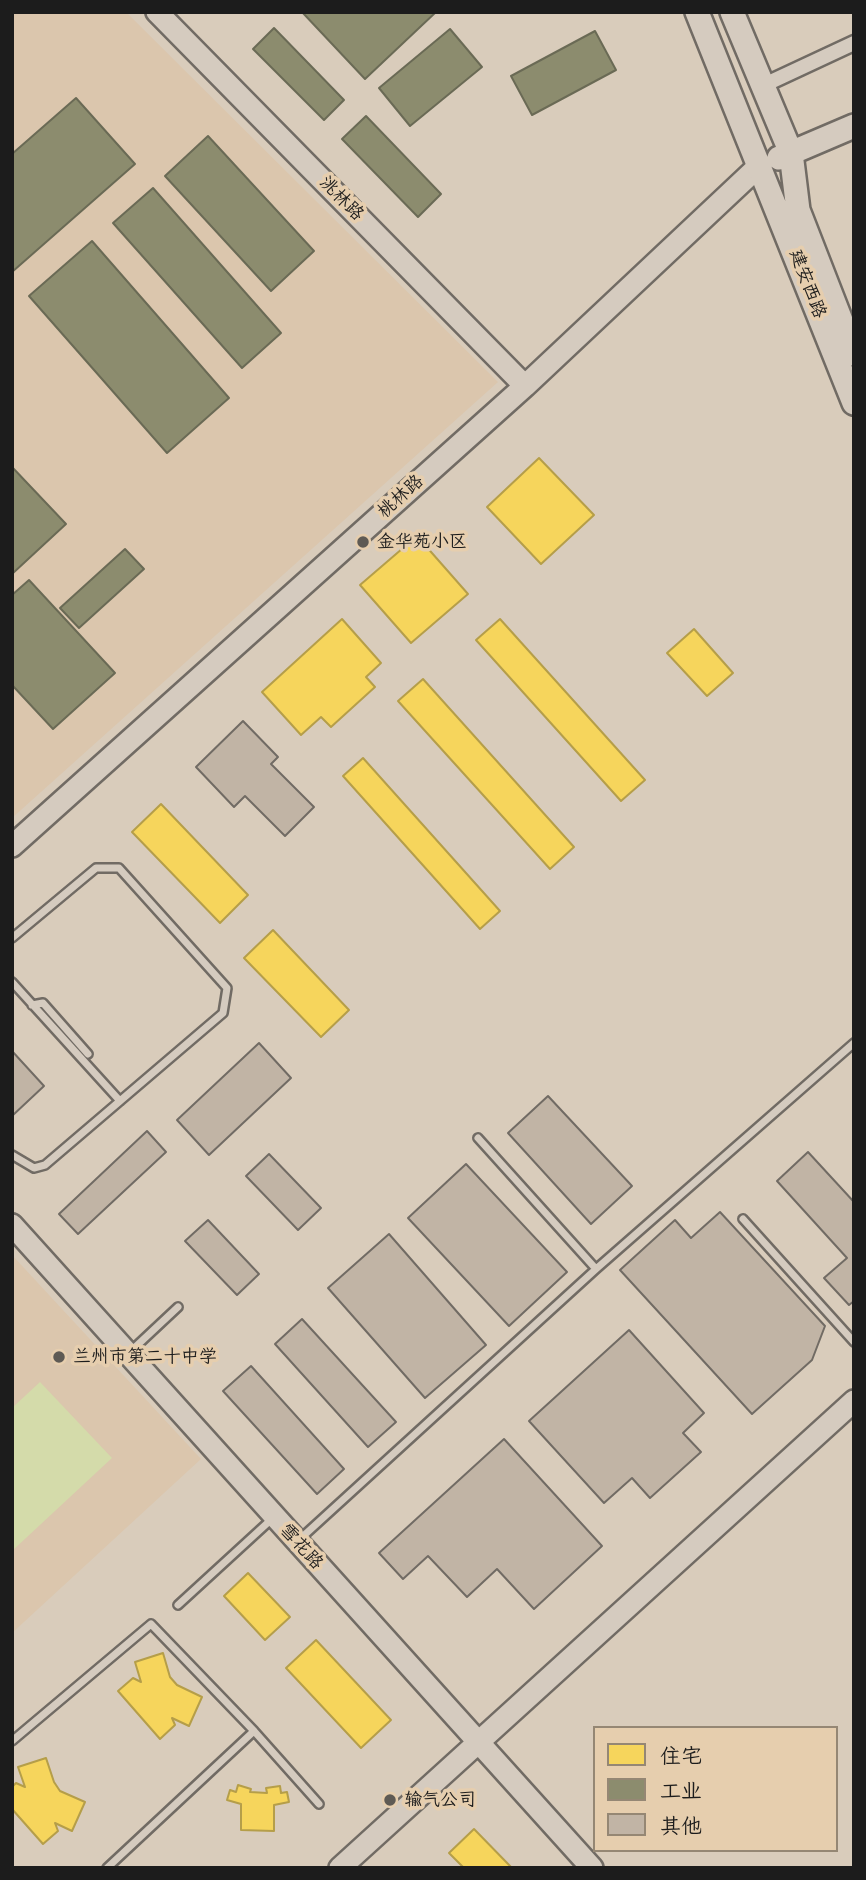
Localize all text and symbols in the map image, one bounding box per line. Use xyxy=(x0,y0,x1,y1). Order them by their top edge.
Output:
street label: 洮林路 xyxy=(314,172,368,226)
street label: 建安西路 xyxy=(784,247,830,321)
street label: 桃林路 xyxy=(374,471,428,523)
place label: 金华苑小区 xyxy=(377,531,467,553)
marker: 金华苑小区 xyxy=(355,534,371,550)
place label: 兰州市第二十中学 xyxy=(73,1346,217,1368)
marker: 兰州市第二十中学 xyxy=(51,1349,67,1365)
street label: 雪花路 xyxy=(275,1520,327,1574)
legend xyxy=(593,1726,838,1852)
text: 住宅 xyxy=(660,1744,702,1769)
text: 工业 xyxy=(660,1779,702,1804)
place label: 输气公司 xyxy=(404,1789,476,1811)
marker: 输气公司 xyxy=(382,1792,398,1808)
text: 其他 xyxy=(660,1814,702,1839)

